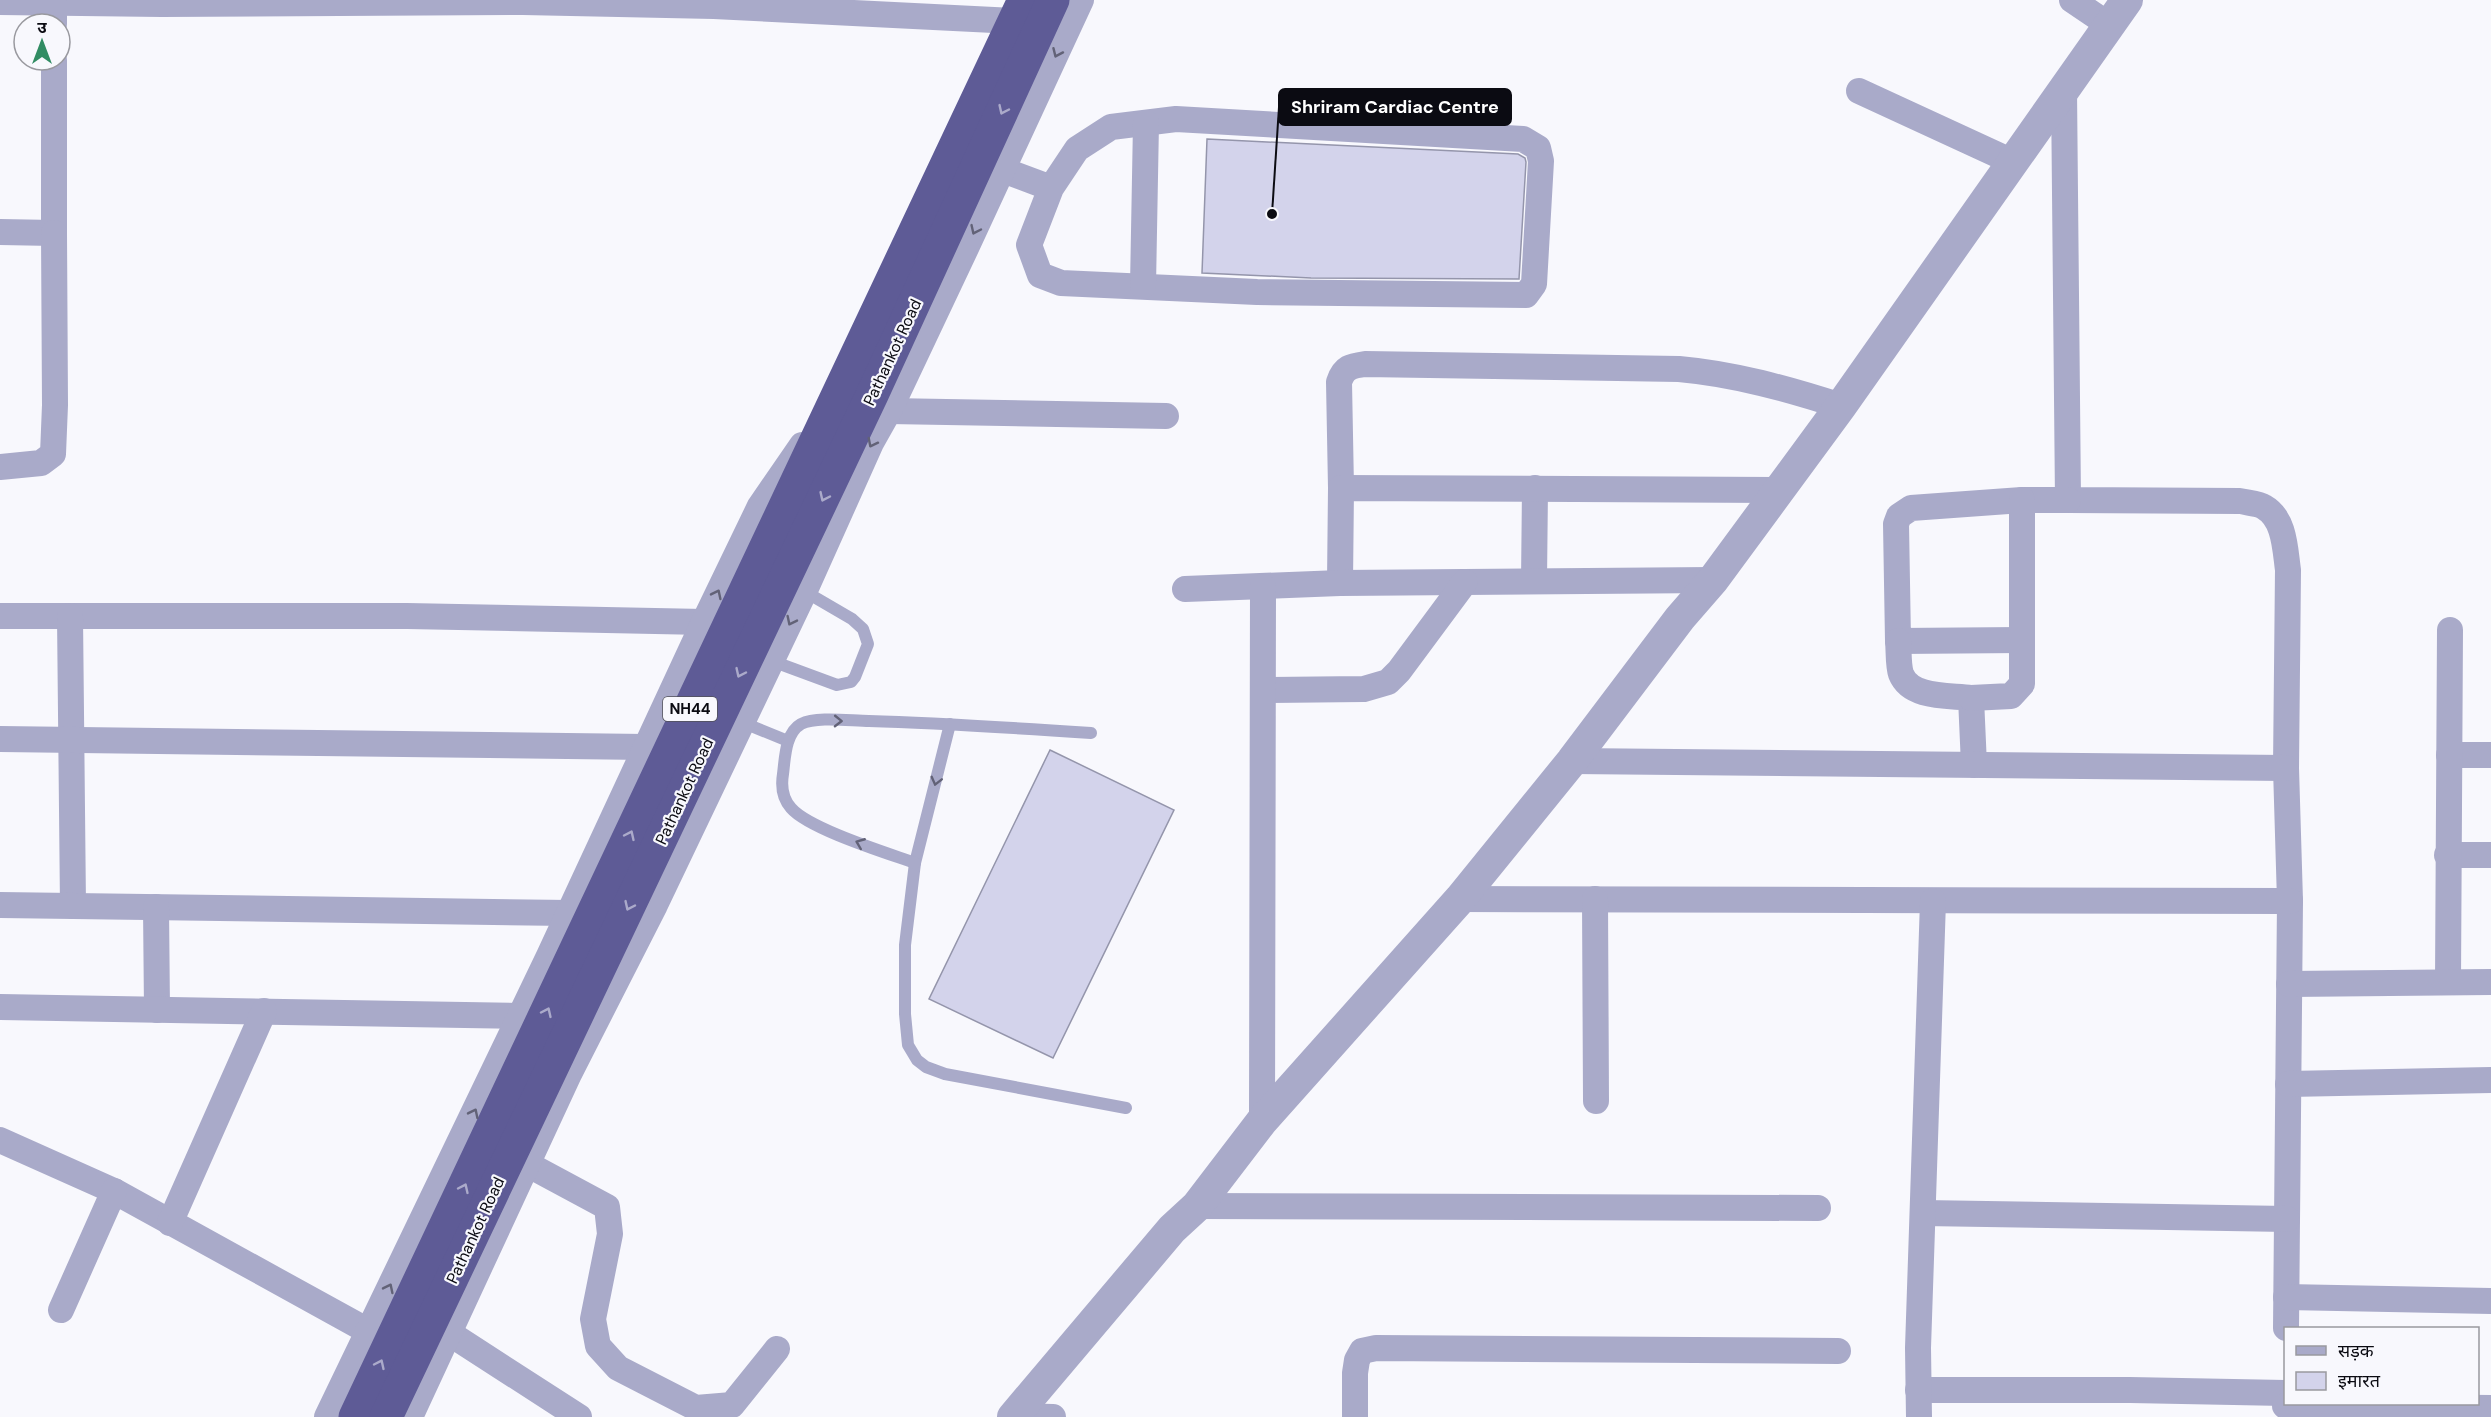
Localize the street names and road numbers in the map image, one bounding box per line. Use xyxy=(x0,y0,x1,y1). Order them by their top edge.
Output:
street label: Pathankot Road xyxy=(859,296,926,409)
road number: NH44 xyxy=(663,697,717,721)
street label: Pathankot Road xyxy=(651,735,718,848)
street label: Pathankot Road xyxy=(442,1174,509,1287)

